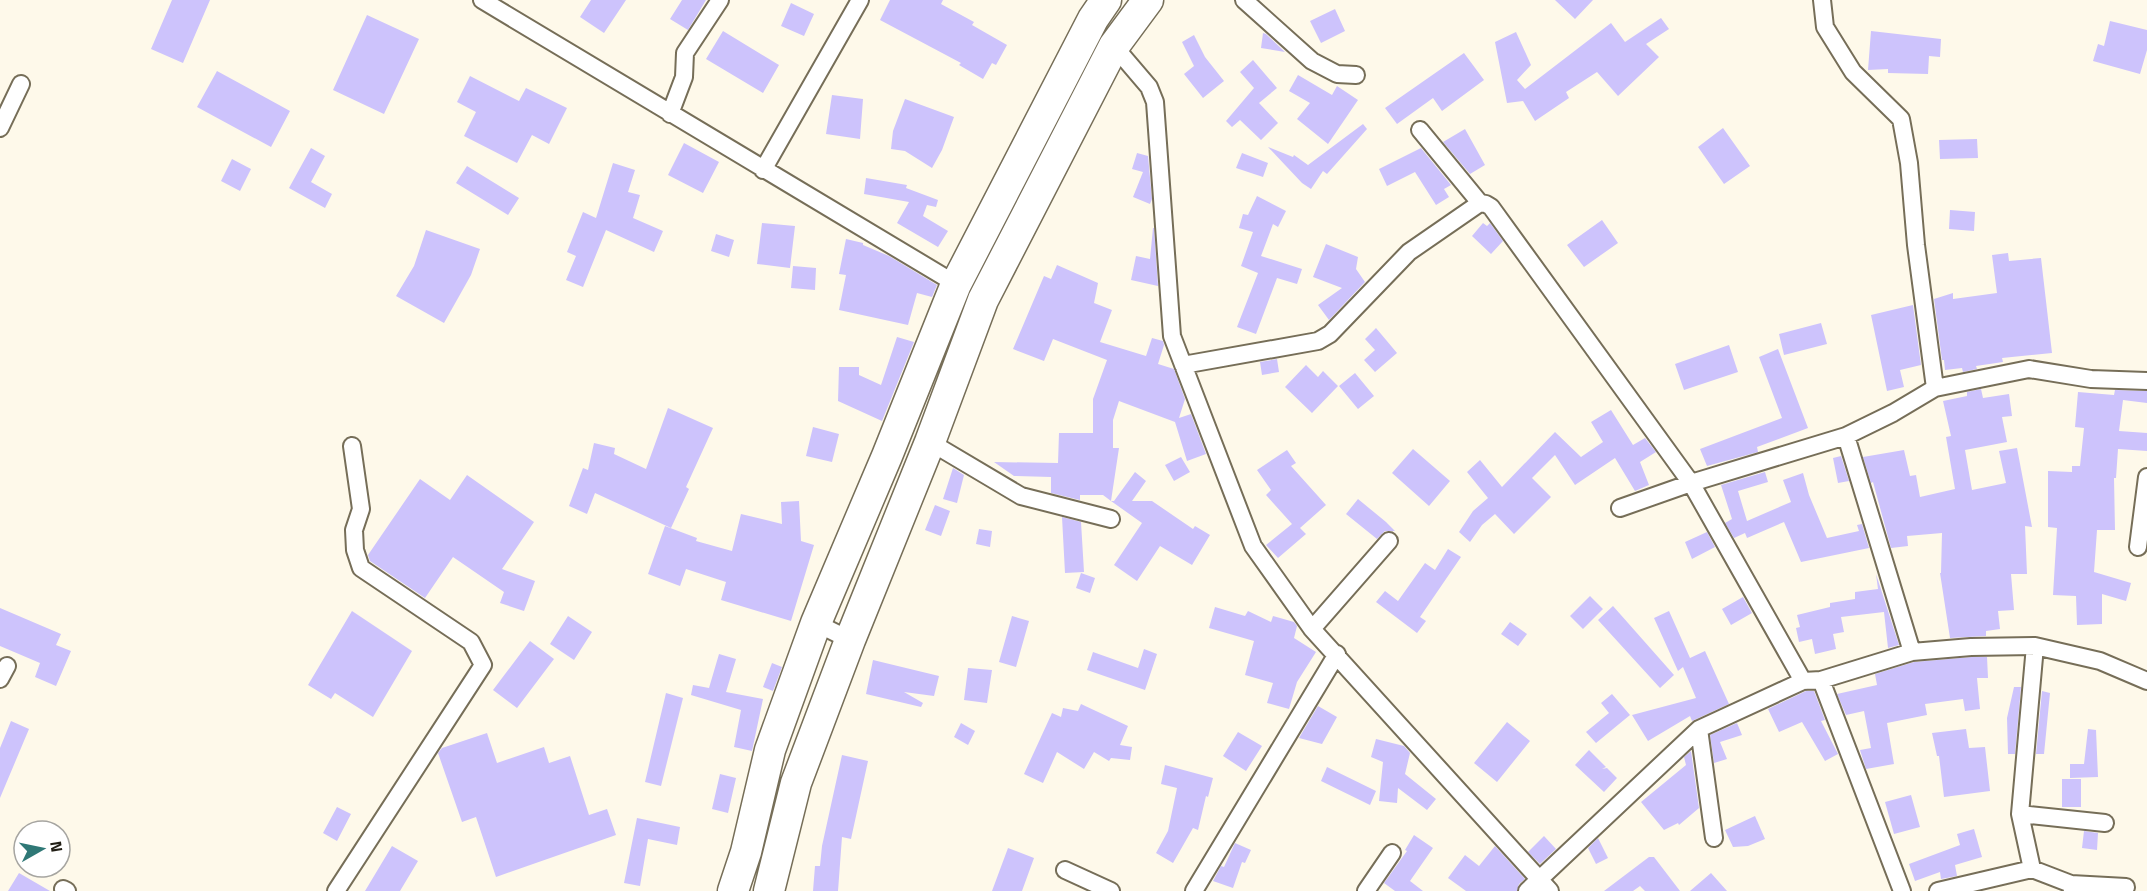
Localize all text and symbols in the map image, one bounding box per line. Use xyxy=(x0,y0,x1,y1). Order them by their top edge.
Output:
north arrow xyxy=(12,819,72,879)
text: N xyxy=(44,839,70,854)

